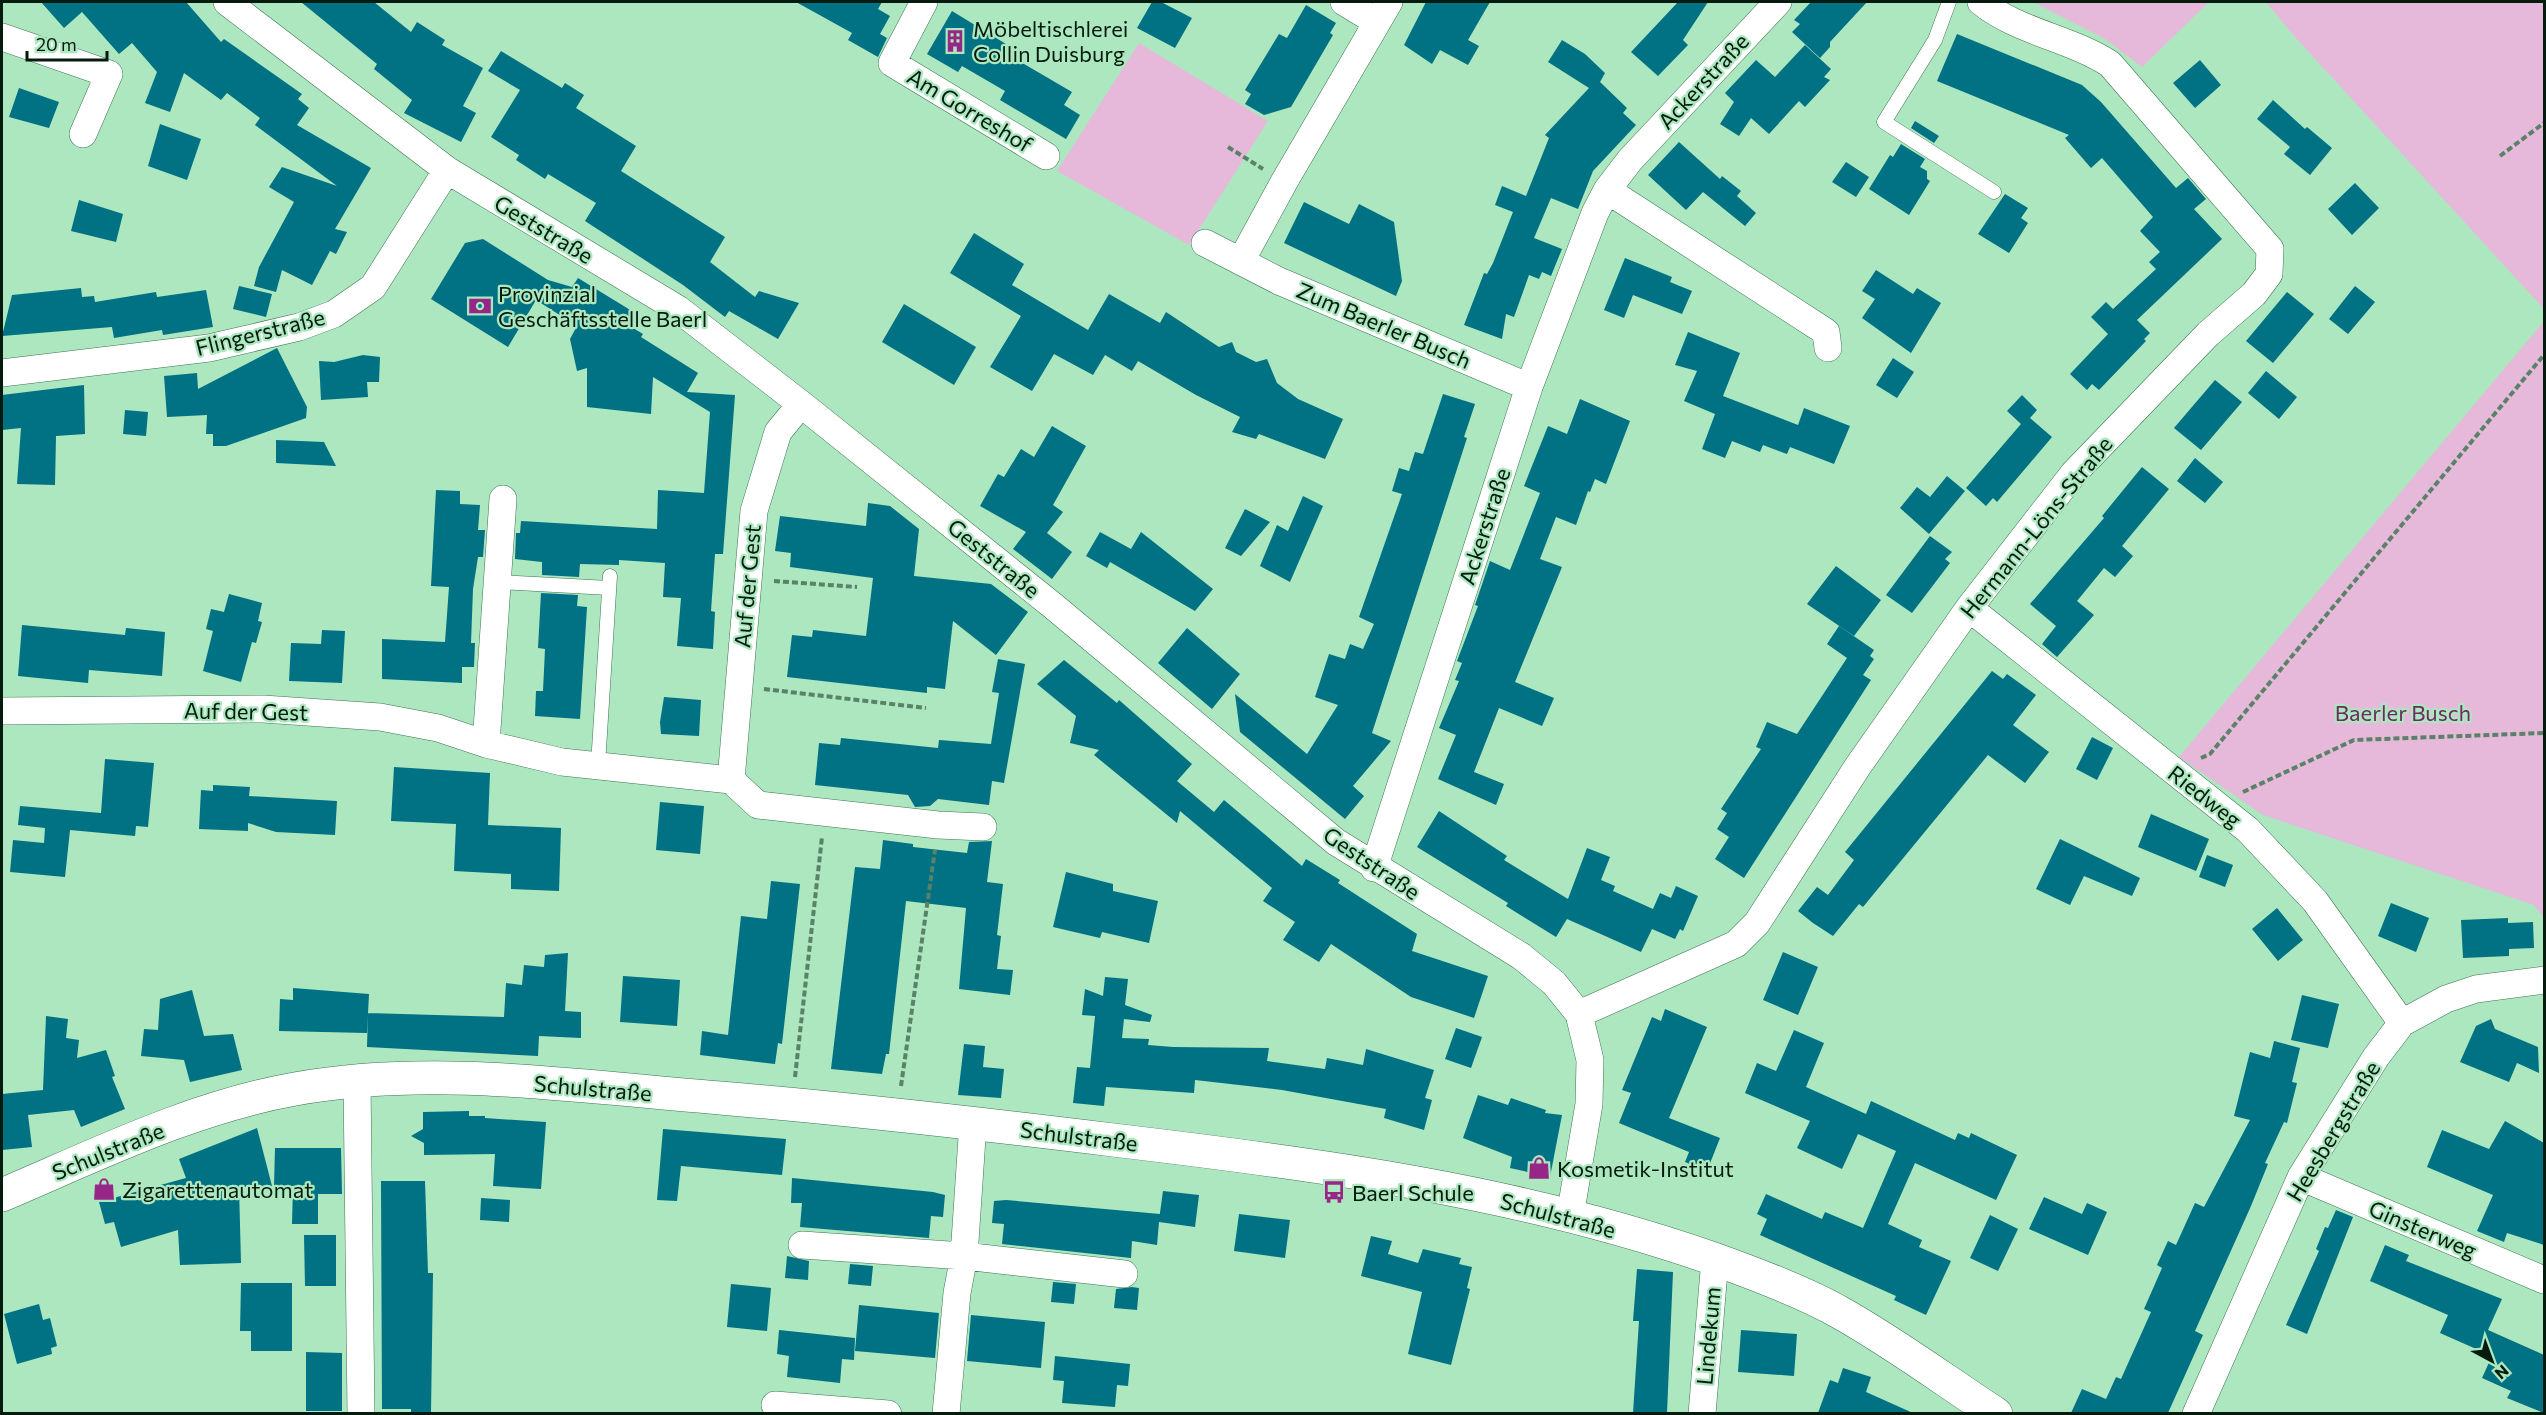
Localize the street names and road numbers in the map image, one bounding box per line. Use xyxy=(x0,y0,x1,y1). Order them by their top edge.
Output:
street label: Ackerstraße xyxy=(1652,28,1754,134)
street label: Am Gorreshof xyxy=(903,62,1038,158)
street label: Geststraße xyxy=(490,189,598,269)
street label: Zum Baerler Busch xyxy=(1293,276,1475,374)
street label: Flingerstraße xyxy=(193,303,327,361)
street label: Hermann-Löns-Straße xyxy=(1954,431,2118,623)
street label: Ackerstraße xyxy=(1452,464,1516,588)
street label: Geststraße xyxy=(942,513,1046,603)
street label: Auf der Gest xyxy=(728,523,766,649)
street label: Auf der Gest xyxy=(184,696,308,726)
street label: Riedweg xyxy=(2163,759,2247,833)
street label: Geststraße xyxy=(1319,821,1425,905)
street label: Heesbergstraße xyxy=(2280,1056,2386,1206)
street label: Schulstraße xyxy=(533,1069,653,1107)
street label: Schulstraße xyxy=(1019,1115,1139,1157)
street label: Schulstraße xyxy=(48,1116,168,1186)
street label: Schulstraße xyxy=(1497,1187,1619,1243)
street label: Ginsterweg xyxy=(2365,1194,2481,1264)
street label: Lindekum xyxy=(1690,1286,1726,1386)

